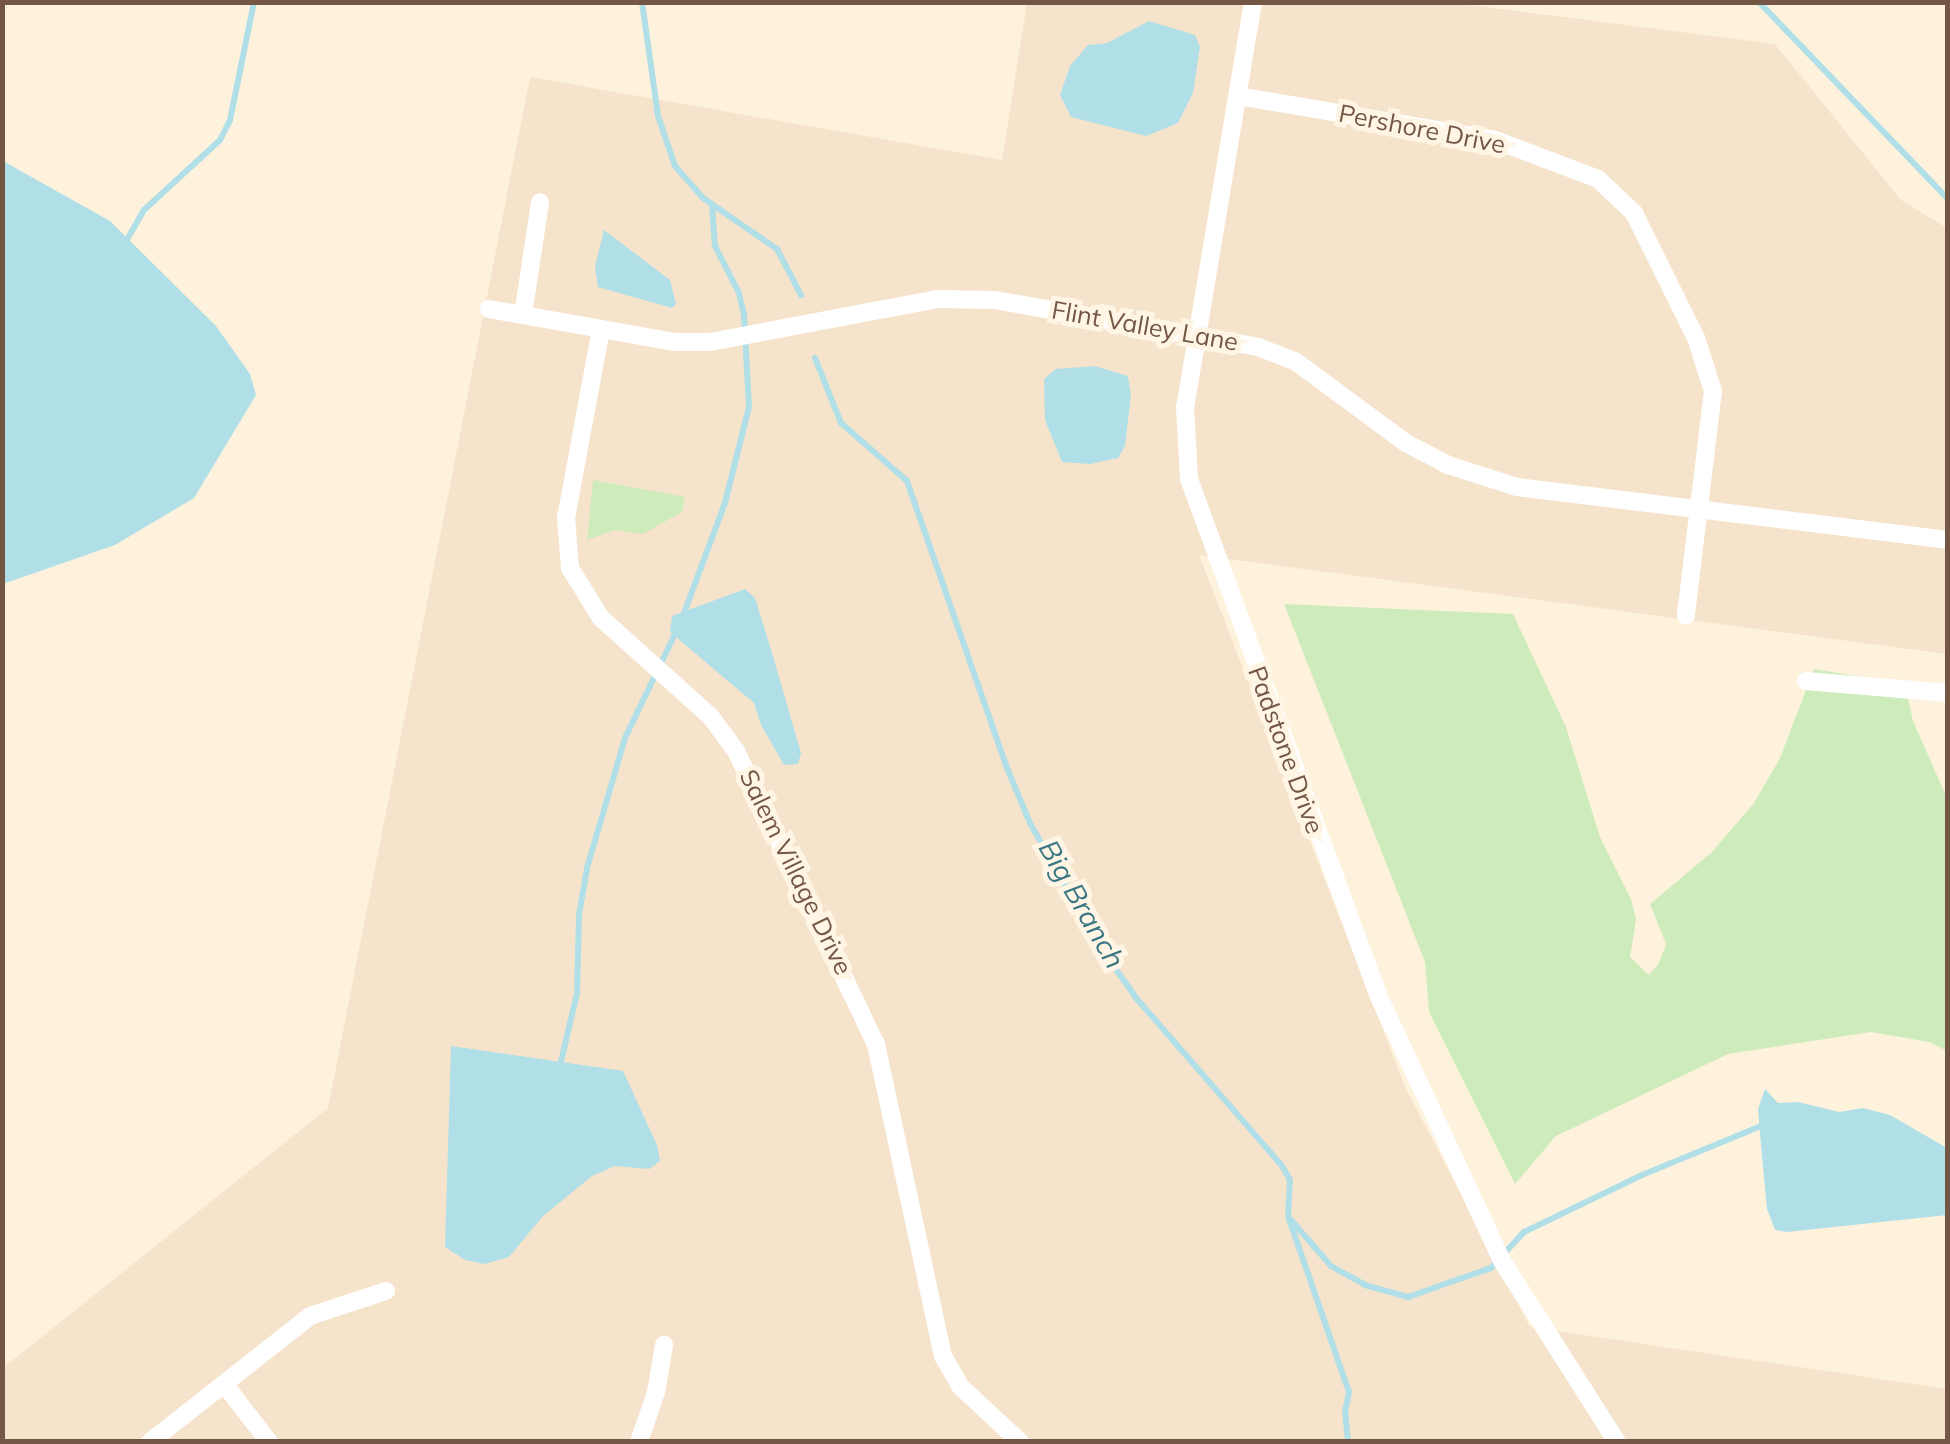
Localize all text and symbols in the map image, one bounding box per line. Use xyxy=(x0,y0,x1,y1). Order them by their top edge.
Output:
street label: Pershore Drive xyxy=(1336,98,1508,160)
street label: Flint Valley Lane xyxy=(1049,295,1241,357)
street label: Padstone Drive xyxy=(1242,662,1330,838)
street label: Salem Village Drive xyxy=(733,765,859,979)
water label: Big Branch xyxy=(1032,834,1132,974)

